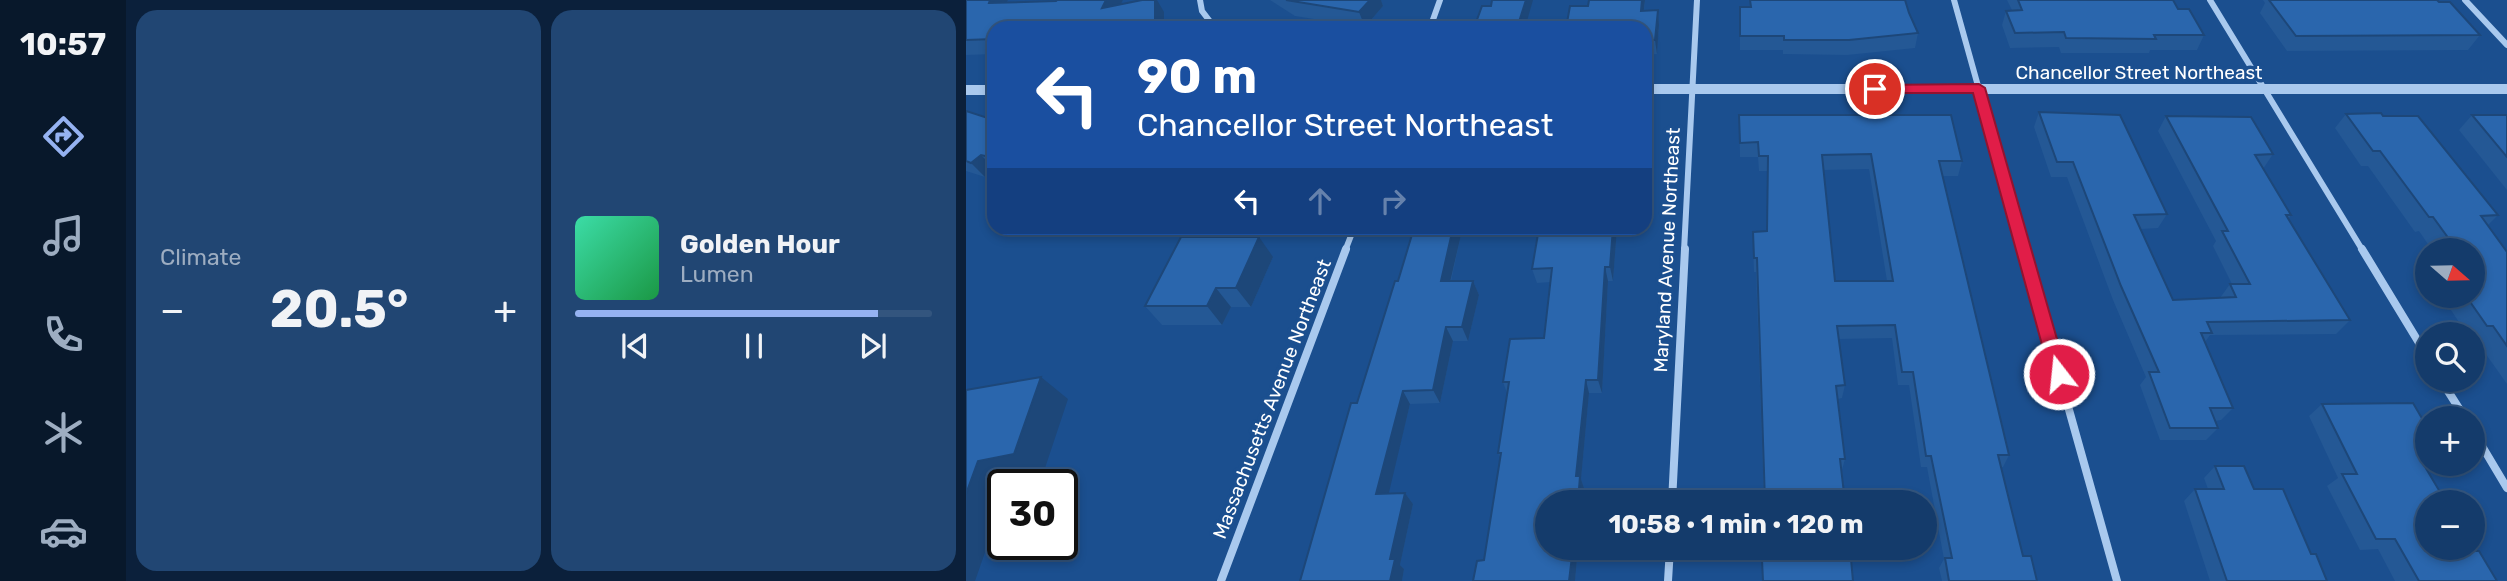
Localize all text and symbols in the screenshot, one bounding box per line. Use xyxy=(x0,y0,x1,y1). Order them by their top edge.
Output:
text: 10:57 xyxy=(20,25,106,63)
text: 90 m xyxy=(1137,47,1257,105)
icon: left xyxy=(1022,49,1113,140)
pin xyxy=(1845,59,1905,119)
street label: Chancellor Street Northeast xyxy=(2015,61,2263,84)
icon: arrive xyxy=(1856,70,1894,108)
text: Chancellor Street Northeast xyxy=(1137,106,1553,144)
icon: directions xyxy=(39,112,88,161)
street label: Maryland Avenue Northeast xyxy=(1649,126,1685,373)
icon: left xyxy=(1228,182,1266,220)
icon: ahead xyxy=(1301,182,1339,220)
icon: right xyxy=(1374,182,1412,220)
icon: music xyxy=(39,211,88,260)
text: Golden Hour xyxy=(680,229,840,260)
north arrow xyxy=(2415,238,2485,308)
map controls xyxy=(2415,238,2485,560)
text: Climate xyxy=(160,243,241,271)
street label: Massachusetts Avenue Northeast xyxy=(1208,255,1336,542)
text: Lumen xyxy=(680,260,754,288)
text: 20.5° xyxy=(270,278,408,340)
text: − xyxy=(160,287,185,333)
text: + xyxy=(493,287,517,333)
icon: phone xyxy=(39,310,88,359)
button: search xyxy=(2415,322,2485,392)
icon: previous xyxy=(616,327,654,365)
icon: pause xyxy=(735,327,773,365)
icon: next xyxy=(854,327,892,365)
position arrow xyxy=(2022,337,2096,411)
button: + xyxy=(2415,406,2485,476)
icon: climate xyxy=(39,408,88,457)
speed limit sign: 30 xyxy=(987,469,1078,560)
button: − xyxy=(2415,490,2485,560)
icon: car xyxy=(39,507,88,556)
text: 10:58 · 1 min · 120 m xyxy=(1608,509,1864,540)

